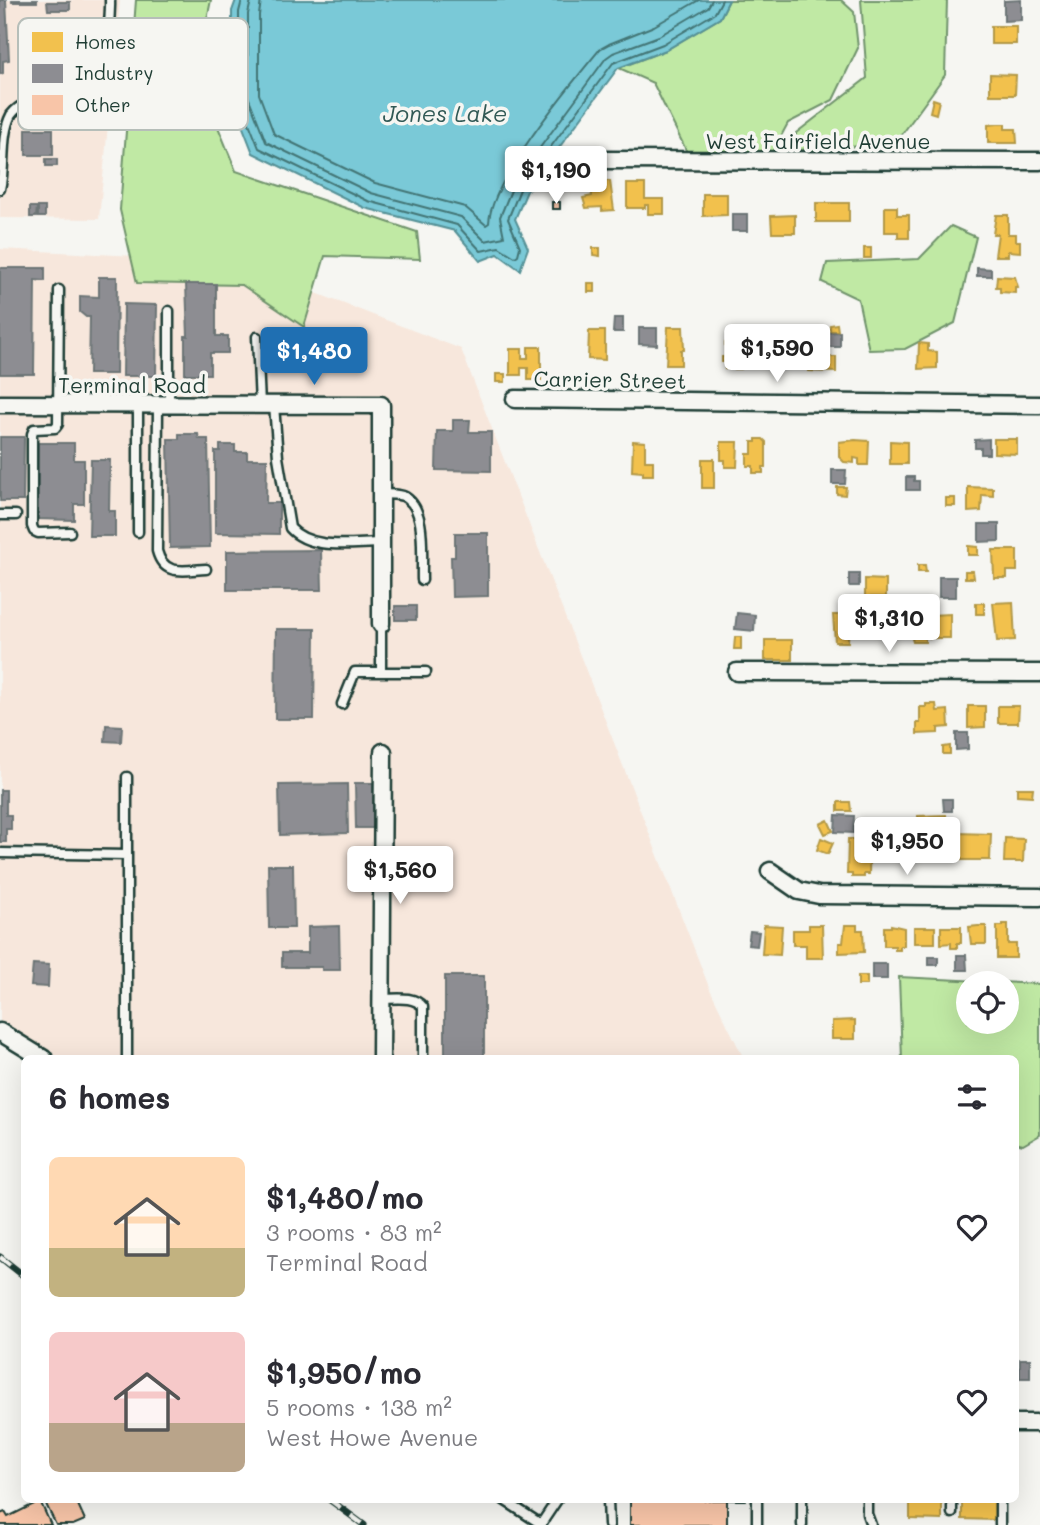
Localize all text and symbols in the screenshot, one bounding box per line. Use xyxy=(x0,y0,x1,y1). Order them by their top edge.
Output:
legend xyxy=(18,18,248,130)
text: Homes xyxy=(75,29,136,54)
text: Industry xyxy=(75,60,153,85)
text: Other xyxy=(75,92,130,117)
water label: Jones Lake xyxy=(383,98,507,128)
street label: West Fairfield Avenue xyxy=(706,127,930,154)
pin: $1,190 xyxy=(499,146,613,206)
text: $1,190 xyxy=(521,154,591,184)
pin: $1,590 xyxy=(720,324,834,384)
pin: $1,480 xyxy=(257,328,371,387)
text: $1,590 xyxy=(740,332,814,362)
text: $1,480 xyxy=(276,335,352,365)
street label: Carrier Street xyxy=(533,364,687,394)
street label: Terminal Road xyxy=(58,371,206,398)
pin: $1,310 xyxy=(832,594,946,654)
text: $1,310 xyxy=(854,602,924,632)
pin: $1,950 xyxy=(850,818,964,877)
text: $1,950 xyxy=(870,825,944,855)
pin: $1,560 xyxy=(343,846,457,906)
text: $1,560 xyxy=(363,854,437,884)
map controls xyxy=(956,971,1019,1034)
button: locate xyxy=(956,971,1019,1034)
text: 6 homes xyxy=(49,1077,170,1117)
icon: filters xyxy=(953,1078,991,1116)
text: $1,480/mo xyxy=(266,1177,424,1217)
icon: home xyxy=(105,1185,189,1269)
icon: heart xyxy=(953,1208,991,1246)
text: 3 rooms · 83 m² xyxy=(266,1217,442,1247)
text: Terminal Road xyxy=(266,1247,427,1277)
text: $1,950/mo xyxy=(266,1352,421,1392)
icon: home xyxy=(105,1360,189,1444)
icon: heart xyxy=(953,1383,991,1421)
text: 5 rooms · 138 m² xyxy=(266,1392,452,1422)
text: West Howe Avenue xyxy=(266,1422,478,1452)

